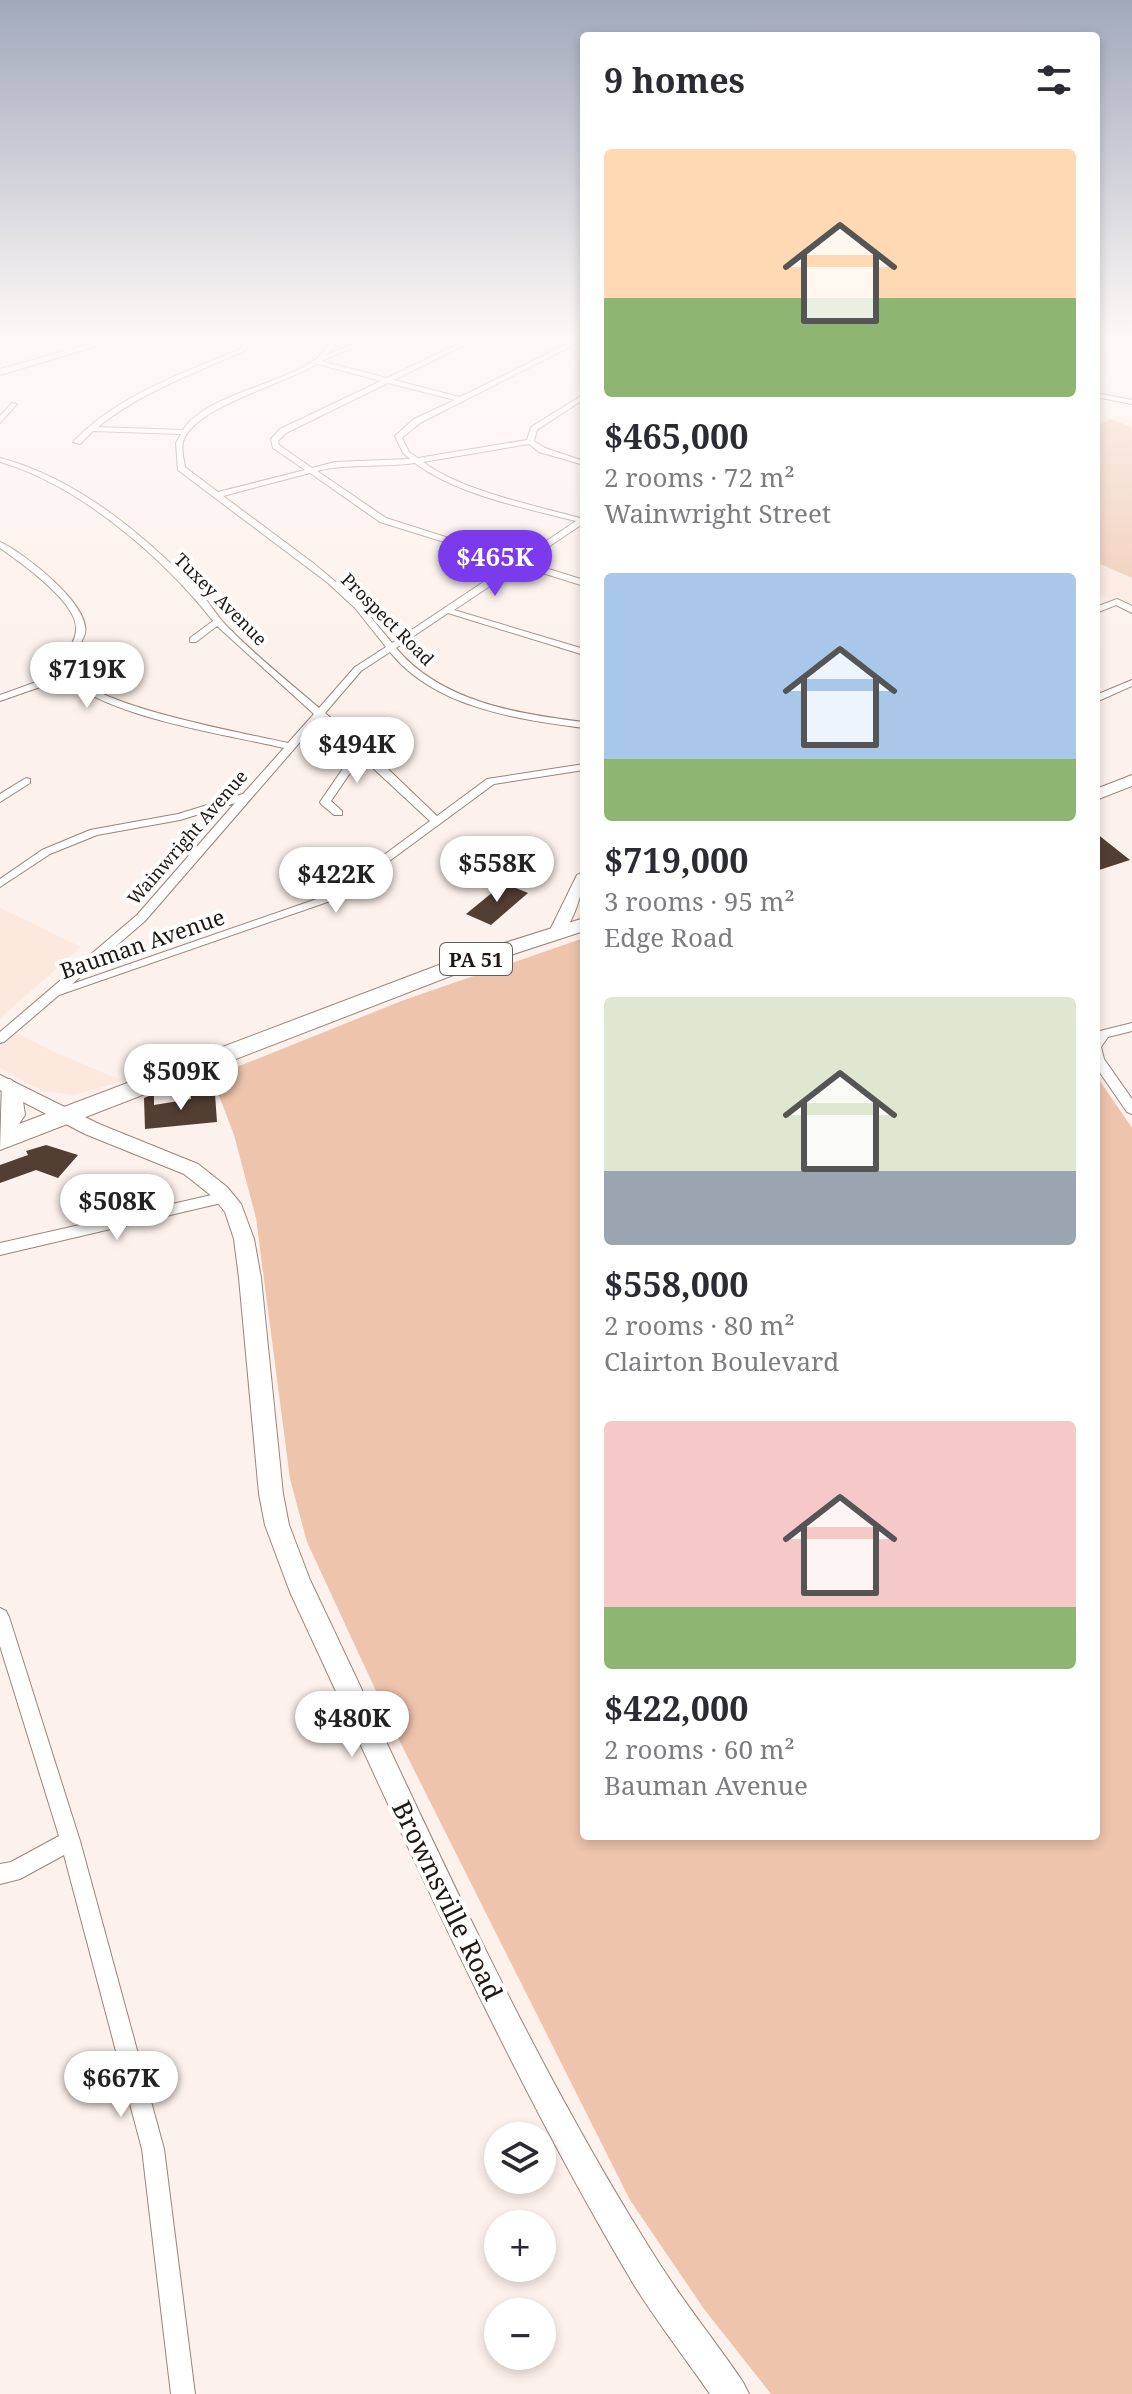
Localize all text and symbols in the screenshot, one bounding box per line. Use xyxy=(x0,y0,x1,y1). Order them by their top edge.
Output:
text: 9 homes xyxy=(604,57,745,103)
icon: filters xyxy=(1032,58,1076,102)
icon: home xyxy=(768,201,912,345)
text: $465,000 xyxy=(604,413,748,459)
text: 2 rooms · 72 m² xyxy=(604,459,795,495)
text: Wainwright Street xyxy=(604,495,831,531)
pin: $465K xyxy=(439,530,551,598)
text: $465K xyxy=(456,538,534,574)
street label: Tuxey Avenue xyxy=(169,547,273,651)
street label: Prospect Road xyxy=(336,567,440,671)
icon: home xyxy=(768,625,912,769)
pin: $719K xyxy=(31,642,143,710)
text: $719K xyxy=(48,650,126,686)
pin: $494K xyxy=(301,717,413,785)
text: $494K xyxy=(318,725,396,761)
street label: Wainwright Avenue xyxy=(122,764,252,910)
pin: $558K xyxy=(441,836,553,904)
text: $719,000 xyxy=(604,837,748,883)
text: $558K xyxy=(458,844,536,880)
pin: $422K xyxy=(280,847,392,915)
text: $422K xyxy=(297,855,375,891)
text: 3 rooms · 95 m² xyxy=(604,883,795,919)
street label: Bauman Avenue xyxy=(56,901,228,985)
text: Edge Road xyxy=(604,919,733,955)
road number: PA 51 xyxy=(440,943,512,975)
pin: $509K xyxy=(125,1044,237,1112)
icon: home xyxy=(768,1049,912,1193)
text: $509K xyxy=(142,1052,220,1088)
pin: $508K xyxy=(61,1174,173,1242)
text: $508K xyxy=(78,1182,156,1218)
text: $558,000 xyxy=(604,1261,748,1307)
text: 2 rooms · 80 m² xyxy=(604,1307,795,1343)
text: Clairton Boulevard xyxy=(604,1343,839,1379)
icon: home xyxy=(768,1473,912,1617)
text: $422,000 xyxy=(604,1685,748,1731)
pin: $480K xyxy=(296,1691,408,1759)
text: $480K xyxy=(313,1699,391,1735)
text: 2 rooms · 60 m² xyxy=(604,1731,795,1767)
text: Bauman Avenue xyxy=(604,1767,808,1803)
street label: Brownsville Road xyxy=(384,1794,512,2006)
pin: $667K xyxy=(65,2051,177,2119)
text: $667K xyxy=(82,2059,160,2095)
map controls xyxy=(484,2122,556,2370)
button: layers xyxy=(484,2122,556,2194)
button: + xyxy=(484,2210,556,2282)
button: − xyxy=(484,2298,556,2370)

